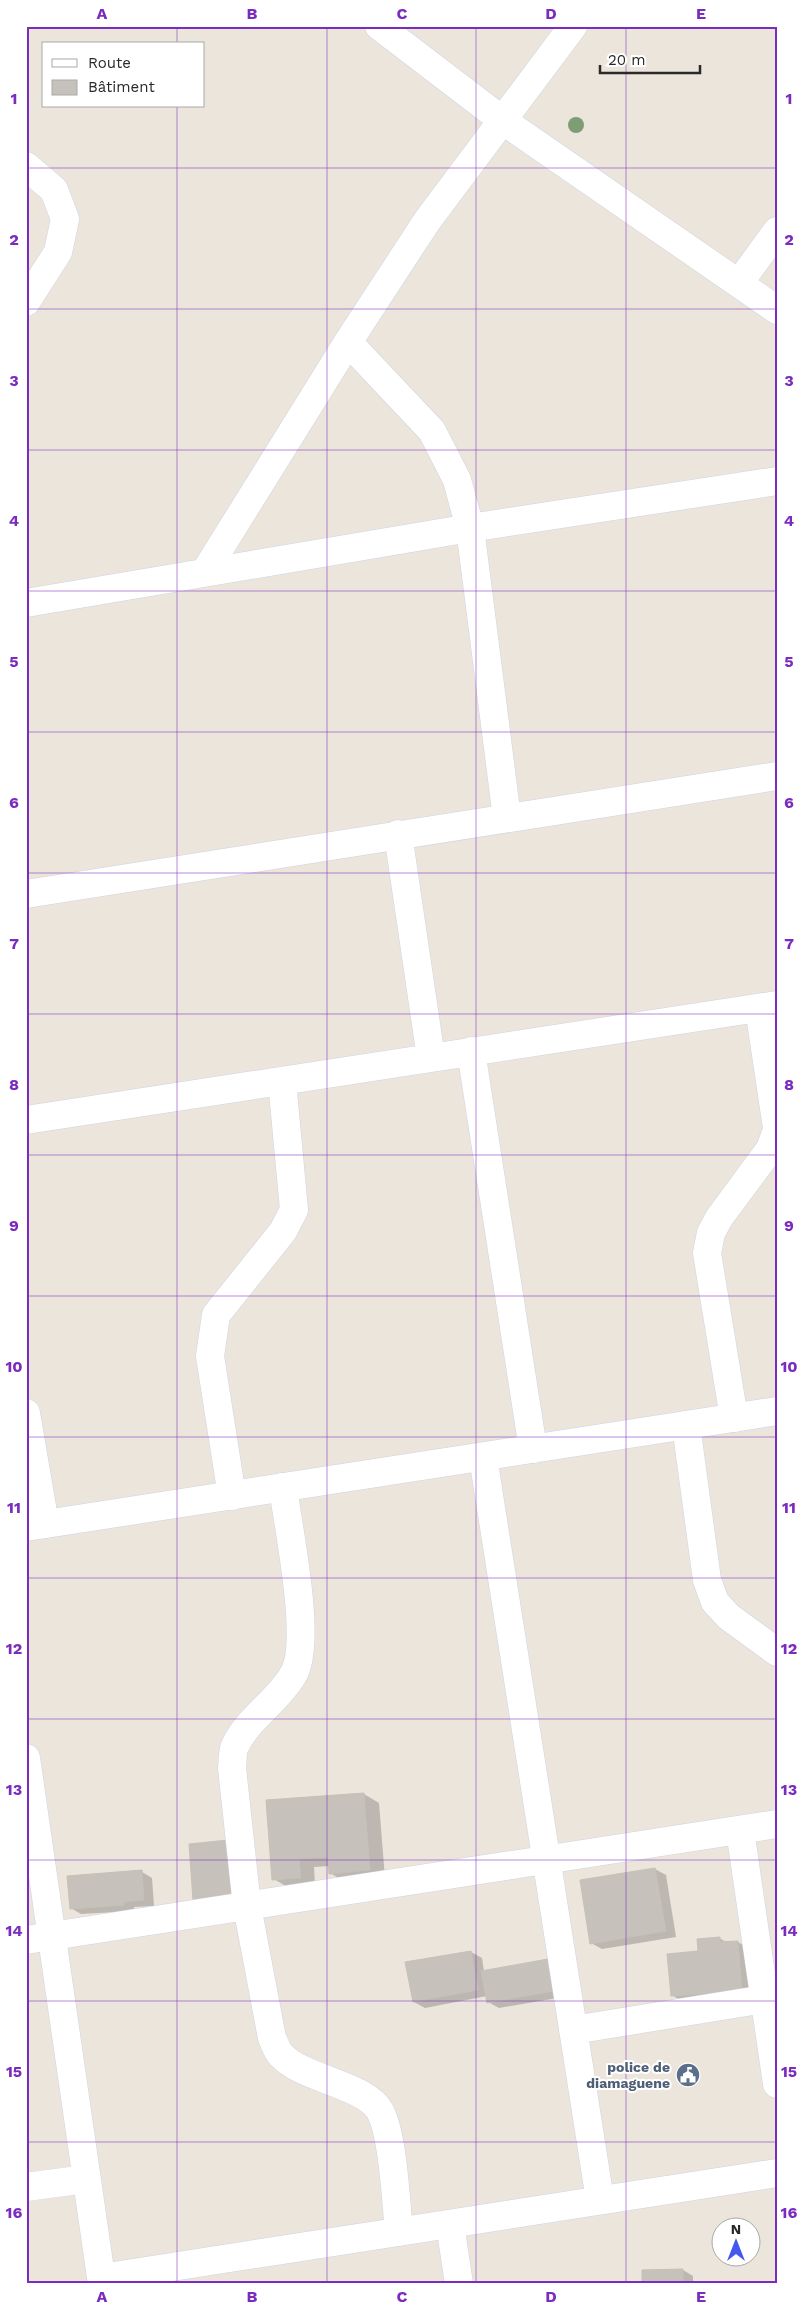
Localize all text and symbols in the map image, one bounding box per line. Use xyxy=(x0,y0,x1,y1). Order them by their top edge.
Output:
text: A xyxy=(97,4,108,23)
text: B xyxy=(247,4,258,23)
text: C xyxy=(397,4,408,23)
text: D xyxy=(545,4,557,23)
text: E xyxy=(696,4,706,23)
legend xyxy=(42,42,205,108)
scale bar xyxy=(600,42,700,74)
text: 20 m xyxy=(608,51,646,69)
text: Route xyxy=(88,54,131,72)
text: Bâtiment xyxy=(88,78,155,96)
text: 1 xyxy=(11,89,17,108)
text: 1 xyxy=(786,89,792,108)
text: 2 xyxy=(9,230,19,249)
text: 2 xyxy=(784,230,794,249)
text: 3 xyxy=(9,371,19,390)
text: 3 xyxy=(784,371,794,390)
text: 4 xyxy=(9,511,19,530)
text: 4 xyxy=(784,511,794,530)
text: 5 xyxy=(9,652,19,671)
text: 5 xyxy=(784,652,794,671)
text: 6 xyxy=(9,793,19,812)
text: 6 xyxy=(784,793,794,812)
text: 7 xyxy=(9,934,19,953)
text: 7 xyxy=(784,934,794,953)
text: 8 xyxy=(9,1075,19,1094)
text: 8 xyxy=(784,1075,794,1094)
text: 9 xyxy=(9,1216,19,1235)
text: 9 xyxy=(784,1216,794,1235)
text: 10 xyxy=(5,1357,23,1376)
text: 10 xyxy=(780,1357,798,1376)
text: 11 xyxy=(7,1498,21,1517)
text: 11 xyxy=(782,1498,796,1517)
text: 12 xyxy=(6,1639,22,1658)
text: 12 xyxy=(781,1639,797,1658)
text: 13 xyxy=(6,1780,22,1799)
text: 13 xyxy=(781,1780,797,1799)
text: 14 xyxy=(5,1921,23,1940)
text: 14 xyxy=(780,1921,798,1940)
place label: police de diamaguene xyxy=(586,2059,670,2091)
text: 15 xyxy=(6,2062,22,2081)
public building icon: police de diamaguene xyxy=(675,2062,701,2088)
text: 15 xyxy=(781,2062,797,2081)
text: 16 xyxy=(6,2203,23,2222)
text: 16 xyxy=(781,2203,798,2222)
north arrow xyxy=(710,2218,760,2268)
text: N xyxy=(731,2221,741,2237)
text: A xyxy=(97,2287,108,2306)
text: B xyxy=(247,2287,258,2306)
text: C xyxy=(397,2287,408,2306)
text: D xyxy=(545,2287,557,2306)
text: E xyxy=(696,2287,706,2306)

